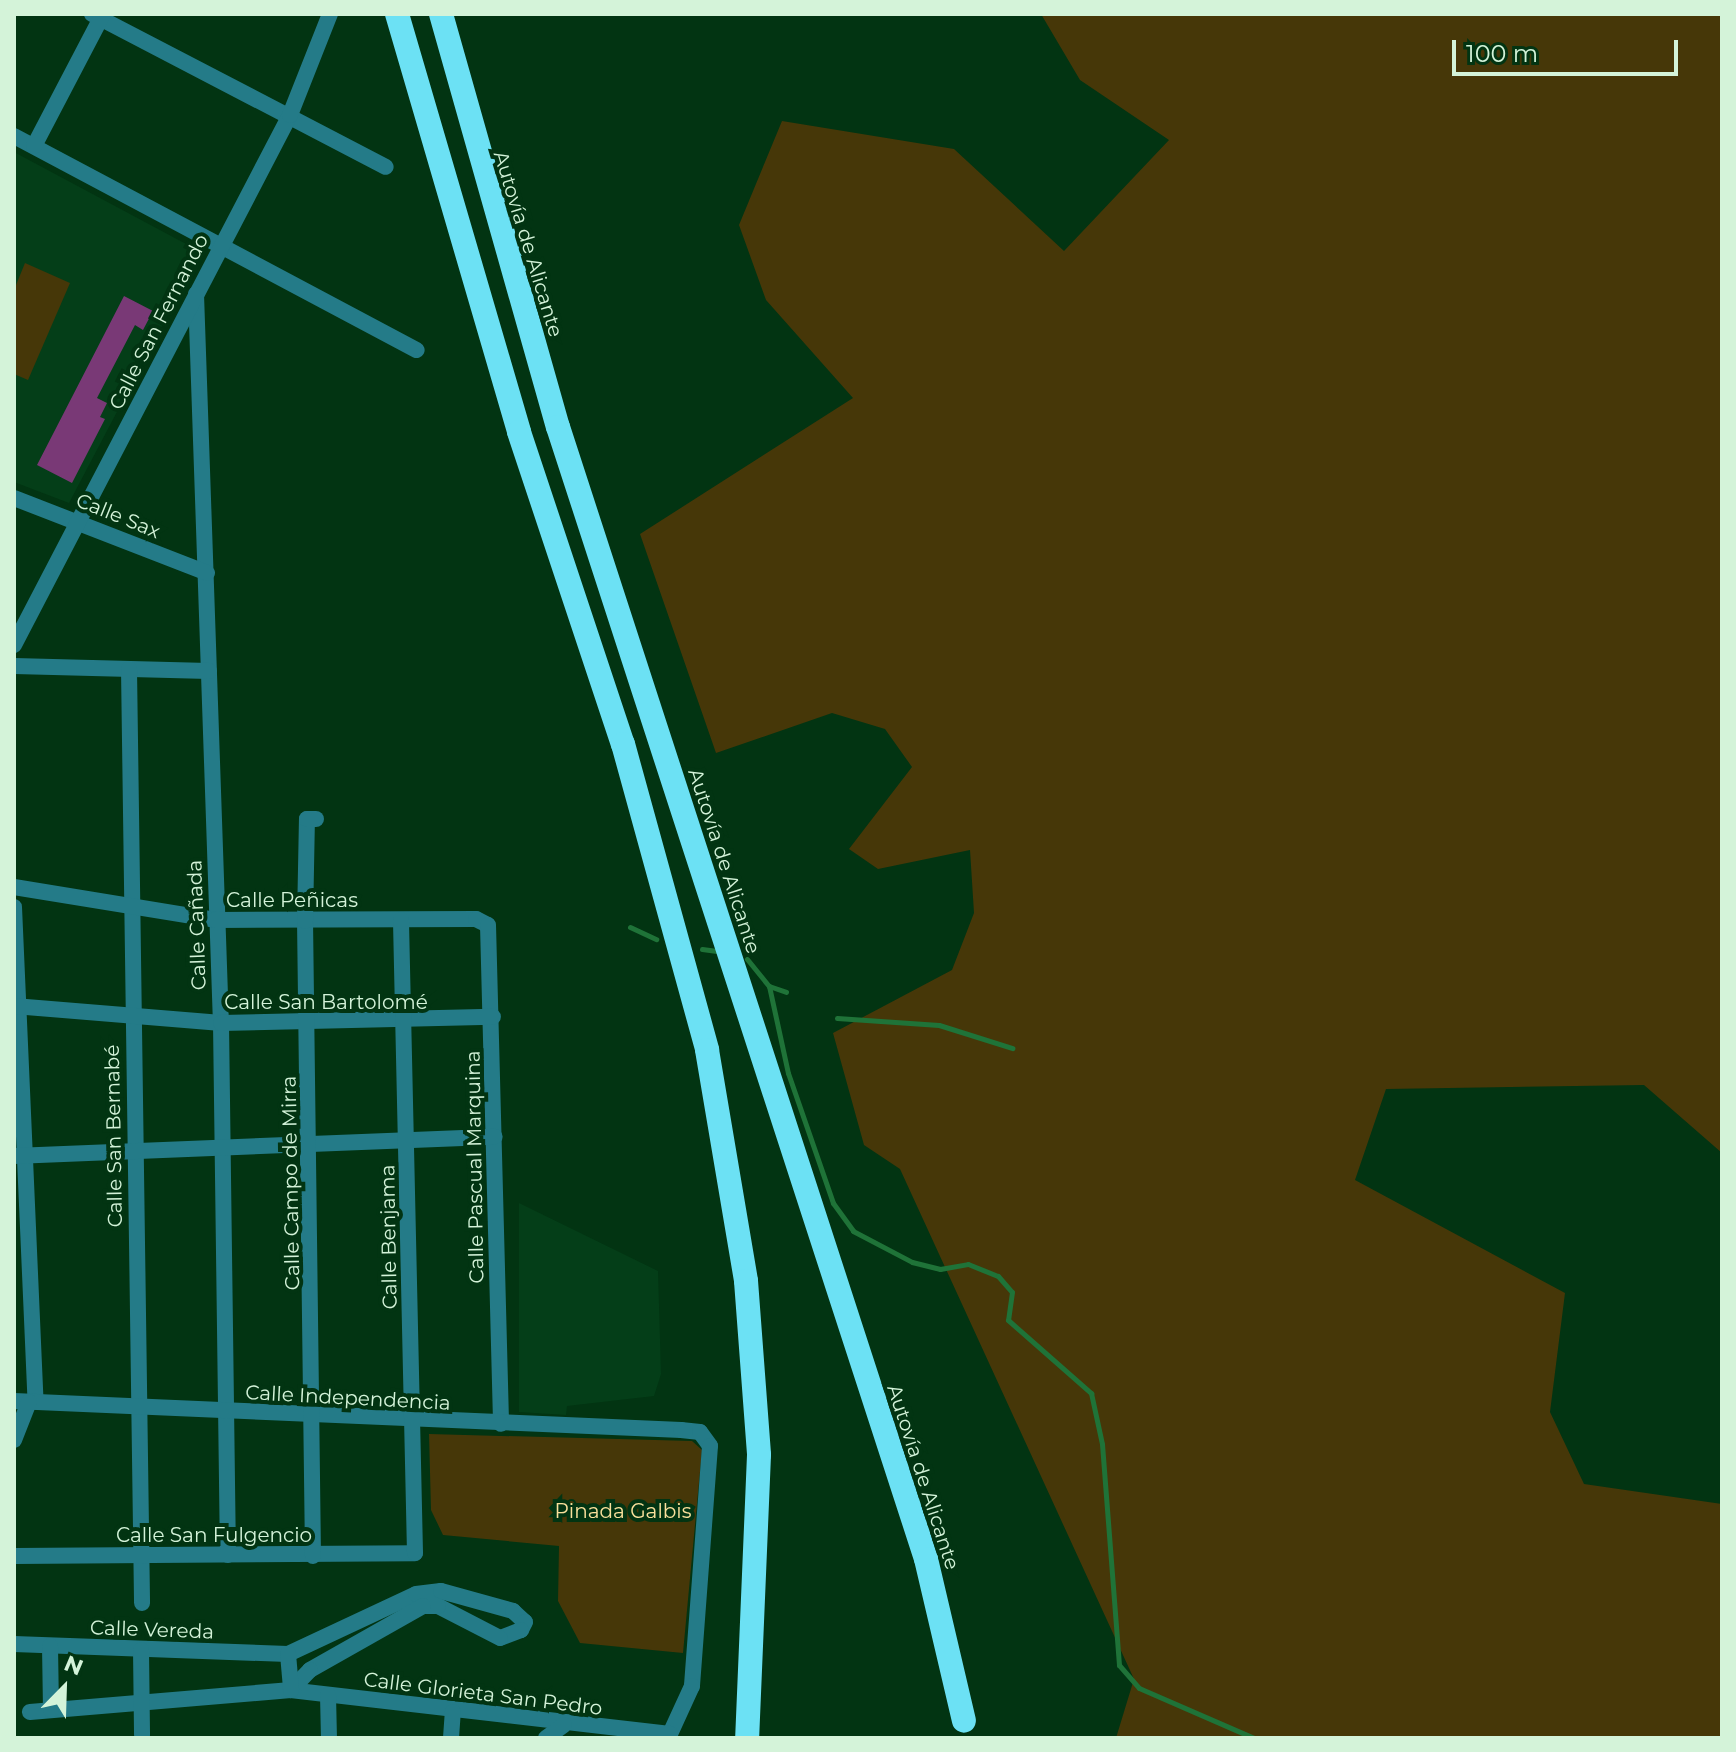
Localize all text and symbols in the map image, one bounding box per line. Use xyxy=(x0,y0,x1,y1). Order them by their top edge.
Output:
scale bar xyxy=(1456,24,1682,74)
text: 100 m xyxy=(1466,39,1538,68)
street label: Autovía de Alicante xyxy=(488,148,568,340)
street label: Calle San Fernando xyxy=(104,230,214,414)
street label: Calle Sax xyxy=(72,488,164,544)
street label: Autovía de Alicante xyxy=(683,765,765,957)
street label: Calle Cañada xyxy=(183,859,211,991)
street label: Calle Peñicas xyxy=(226,888,358,912)
street label: Calle San Bartolomé xyxy=(224,990,428,1014)
street label: Calle San Bernabé xyxy=(100,1044,128,1228)
street label: Calle Pascual Marquina xyxy=(461,1050,489,1284)
street label: Calle Campo de Mirra xyxy=(277,1076,305,1290)
street label: Calle Benjama xyxy=(376,1164,402,1310)
street label: Calle Independencia xyxy=(245,1381,451,1415)
street label: Autovía de Alicante xyxy=(882,1381,964,1573)
park label: Pinada Galbis xyxy=(555,1499,691,1523)
street label: Calle San Fulgencio xyxy=(116,1523,312,1547)
street label: Calle Vereda xyxy=(90,1616,214,1644)
north arrow xyxy=(24,1648,104,1728)
text: N xyxy=(60,1650,87,1681)
street label: Calle Glorieta San Pedro xyxy=(362,1667,604,1721)

